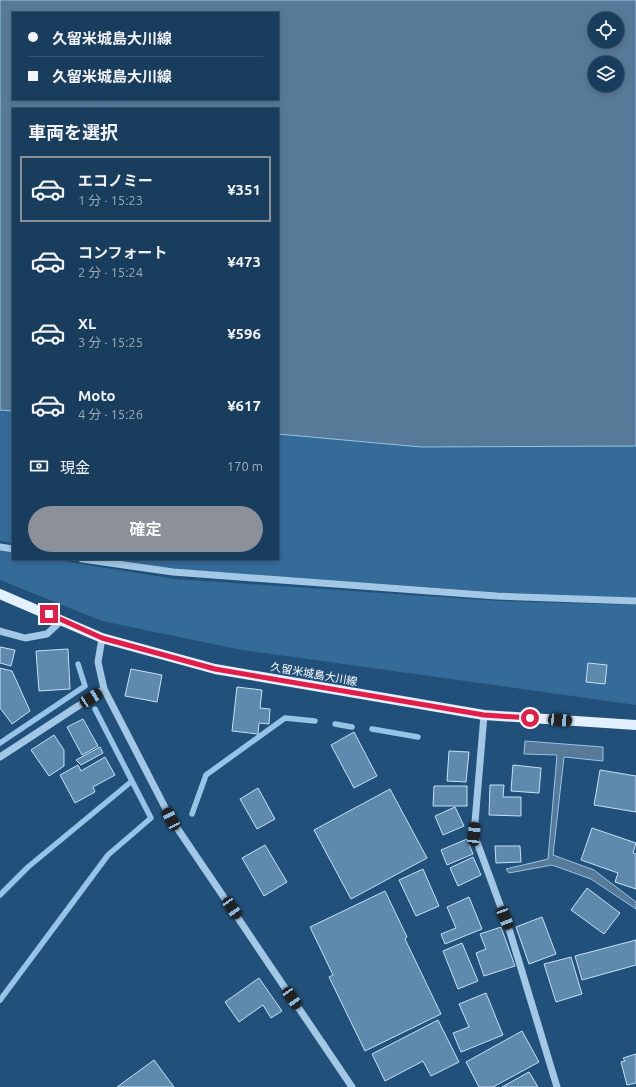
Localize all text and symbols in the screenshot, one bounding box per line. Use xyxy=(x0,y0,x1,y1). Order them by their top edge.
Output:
map controls xyxy=(588,12,624,92)
button: locate xyxy=(588,12,624,48)
text: 久留米城島大川線 xyxy=(52,30,172,47)
button: layers xyxy=(588,56,624,92)
text: 久留米城島大川線 xyxy=(52,68,172,85)
text: 車両を選択 xyxy=(28,122,118,142)
icon: car xyxy=(30,171,66,207)
text: エコノミー xyxy=(78,172,153,189)
text: ¥351 xyxy=(227,181,261,198)
text: 1 分 · 15:23 xyxy=(78,193,143,207)
icon: car xyxy=(30,243,66,279)
text: コンフォート xyxy=(78,244,168,261)
text: ¥473 xyxy=(227,253,261,270)
text: 2 分 · 15:24 xyxy=(78,265,143,279)
icon: car xyxy=(30,315,66,351)
text: XL xyxy=(78,315,96,332)
text: ¥596 xyxy=(227,325,261,342)
text: 3 分 · 15:25 xyxy=(78,335,143,349)
icon: car xyxy=(30,387,66,423)
text: Moto xyxy=(78,387,116,404)
text: ¥617 xyxy=(227,397,261,414)
text: 4 分 · 15:26 xyxy=(78,407,143,421)
icon: cash xyxy=(28,455,50,477)
text: 現金 xyxy=(60,459,90,476)
text: 170 m xyxy=(227,459,263,473)
button: 確定 xyxy=(28,506,263,552)
route end xyxy=(40,605,58,623)
street label: 久留米城島大川線 xyxy=(270,660,358,688)
car xyxy=(78,686,104,710)
route start xyxy=(521,709,539,727)
car xyxy=(548,713,572,727)
car xyxy=(160,806,182,832)
car xyxy=(467,822,481,846)
car xyxy=(220,895,244,921)
car xyxy=(495,905,515,931)
car xyxy=(280,985,304,1011)

